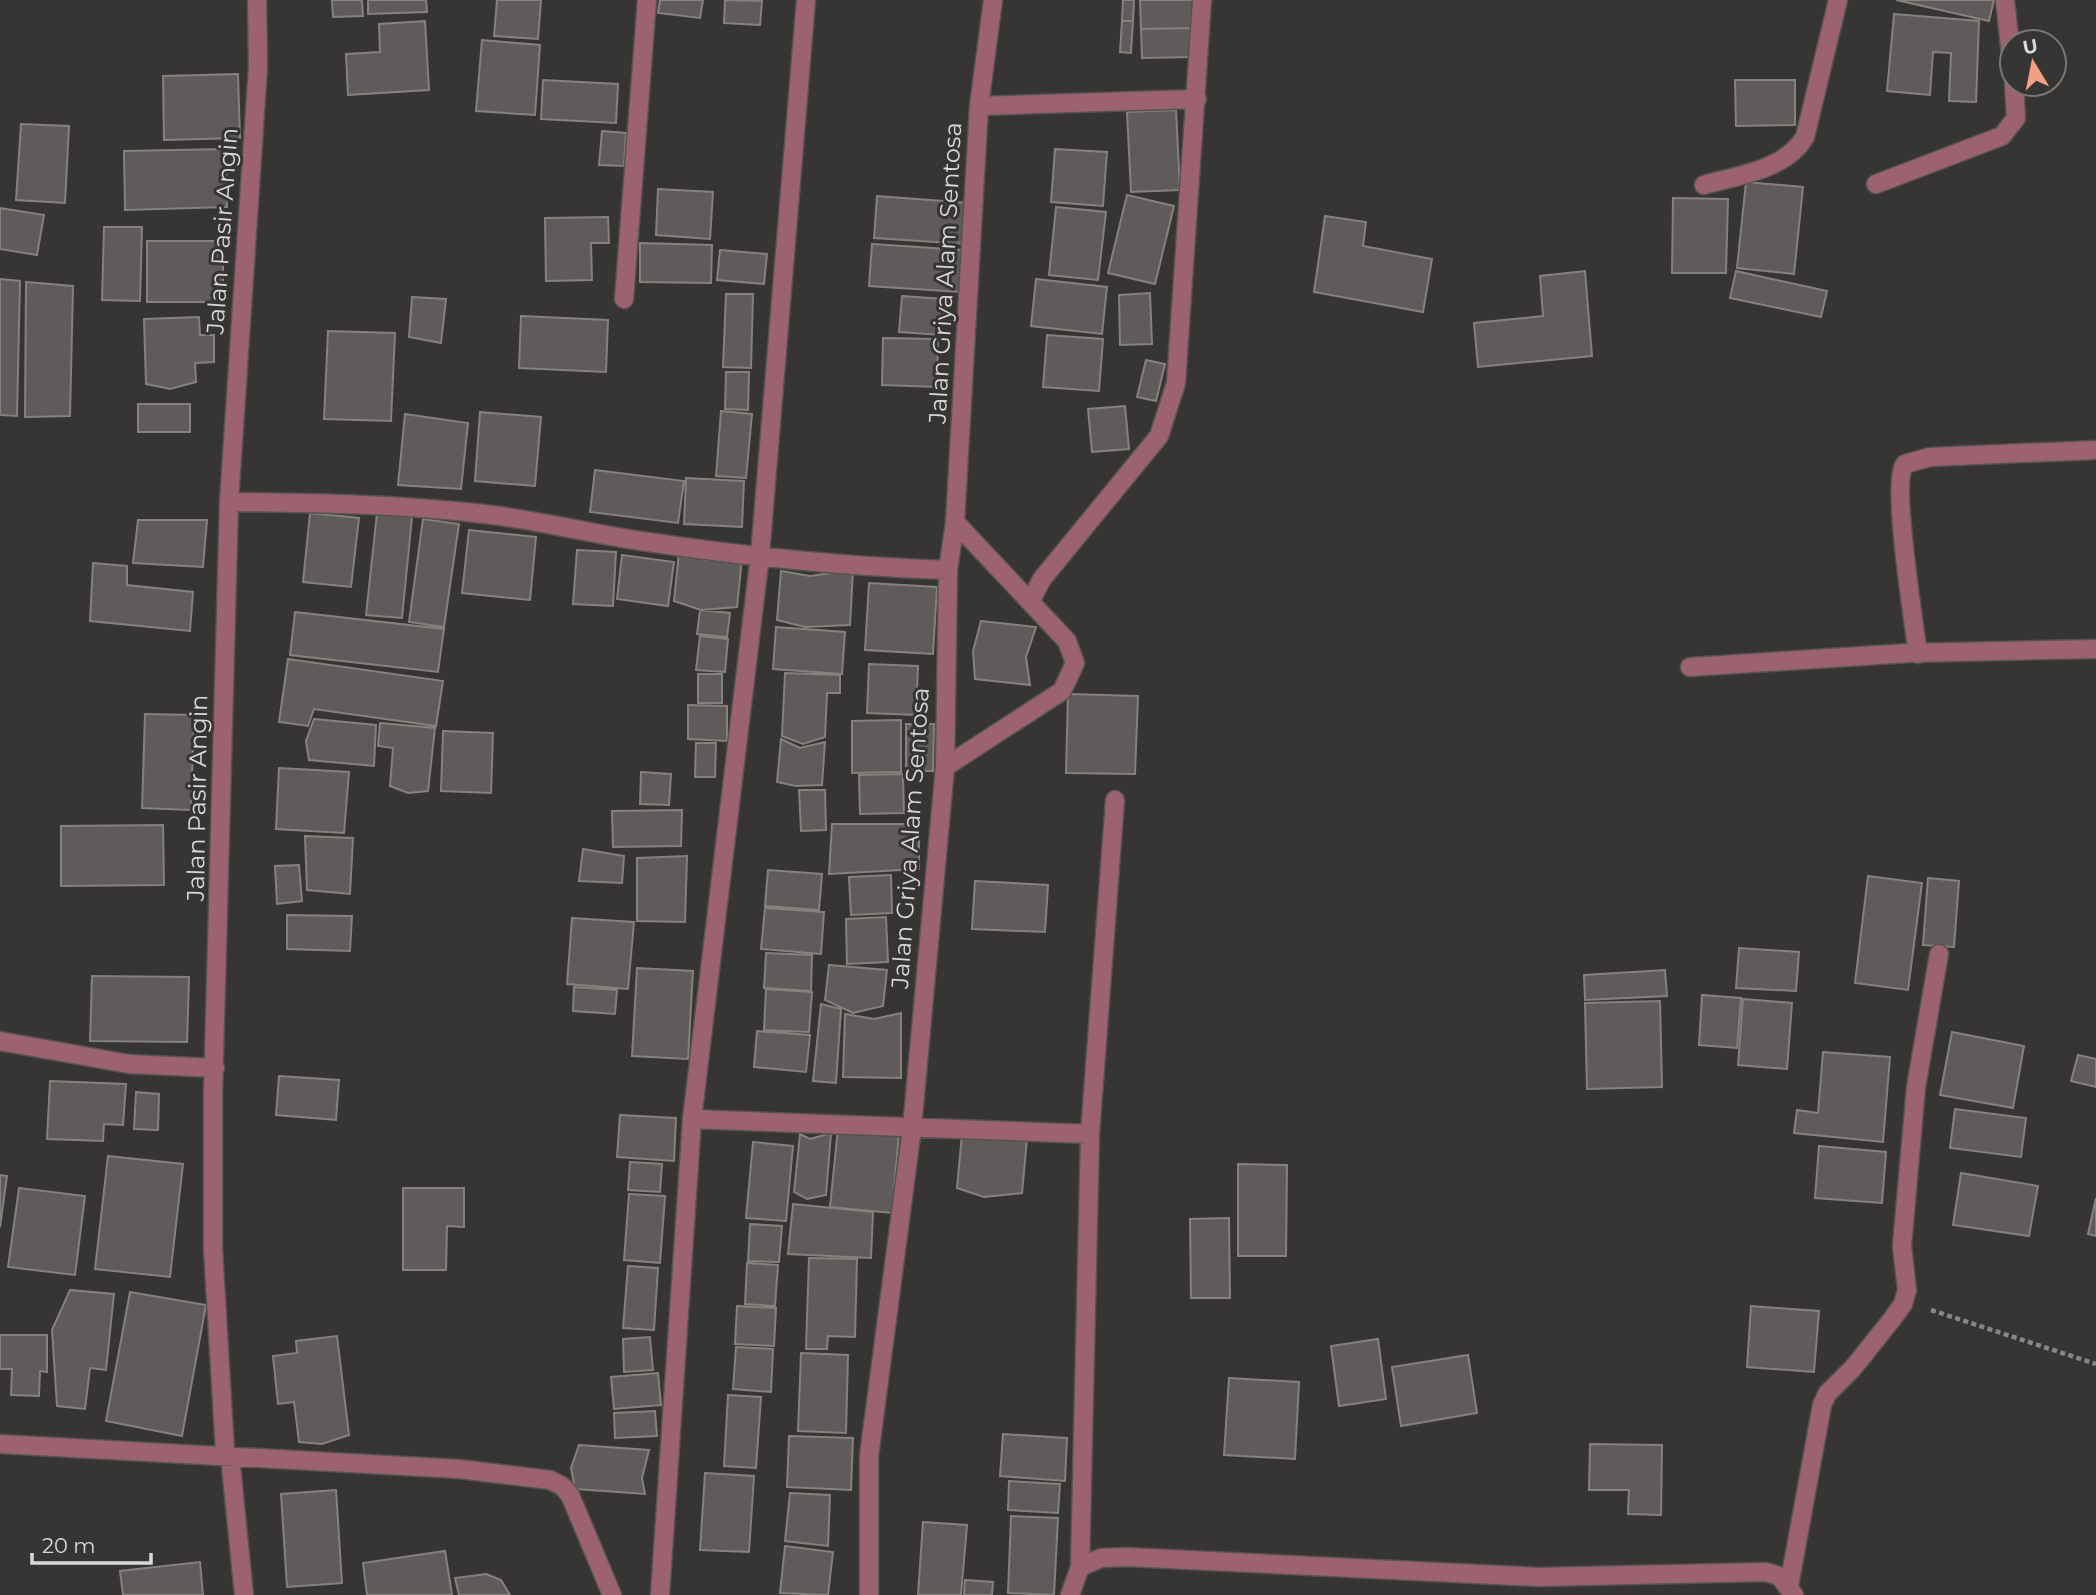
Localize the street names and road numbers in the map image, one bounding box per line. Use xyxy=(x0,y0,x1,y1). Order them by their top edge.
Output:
street label: Jalan Griya Alam Sentosa xyxy=(923,121,967,426)
street label: Jalan Pasir Angin xyxy=(200,127,244,336)
street label: Jalan Griya Alam Sentosa xyxy=(885,686,935,991)
street label: Jalan Pasir Angin xyxy=(181,694,213,903)

